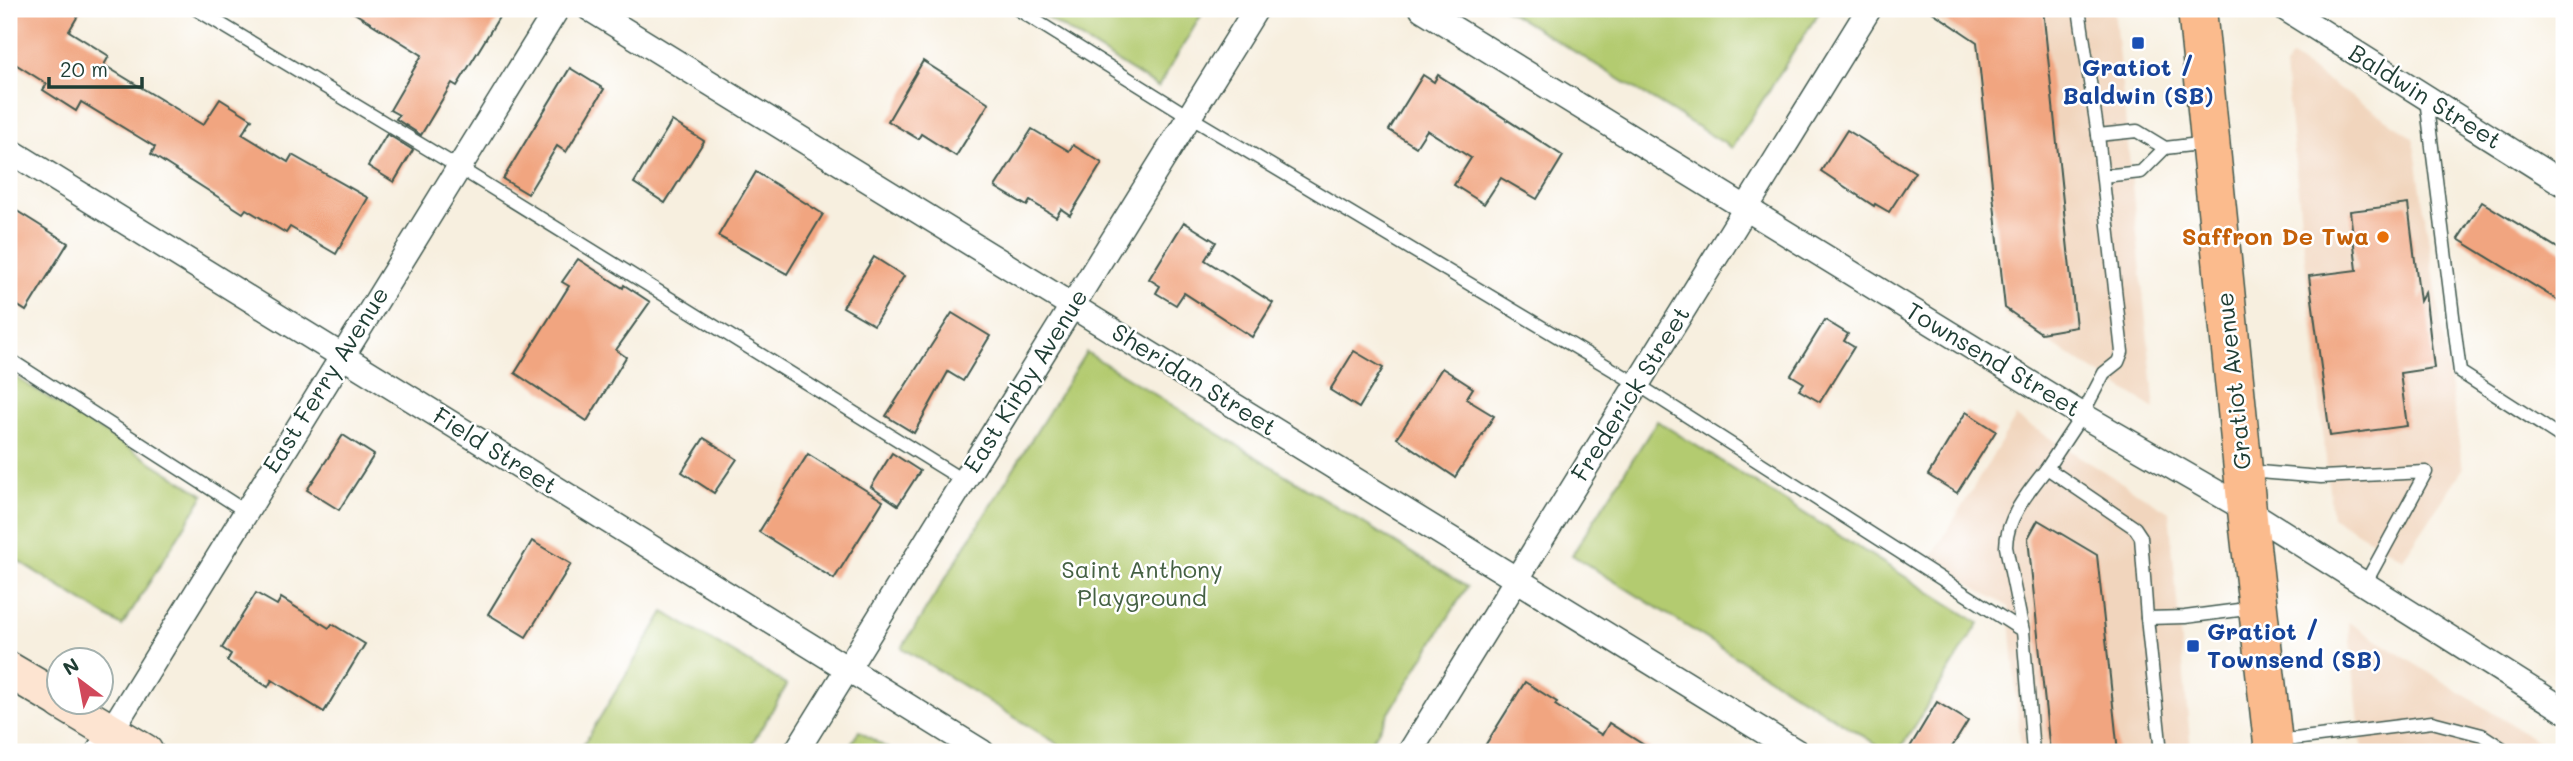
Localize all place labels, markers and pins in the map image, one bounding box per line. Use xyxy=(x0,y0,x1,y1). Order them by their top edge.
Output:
marker: Gratiot / Baldwin (SB) xyxy=(2130,35,2146,51)
place label: Gratiot / Baldwin (SB) xyxy=(2063,51,2213,110)
place label: Saffron De Twa xyxy=(2182,220,2369,251)
marker: Saffron De Twa xyxy=(2375,229,2391,245)
place label: Gratiot / Townsend (SB) xyxy=(2207,615,2381,674)
marker: Gratiot / Townsend (SB) xyxy=(2185,638,2201,654)

